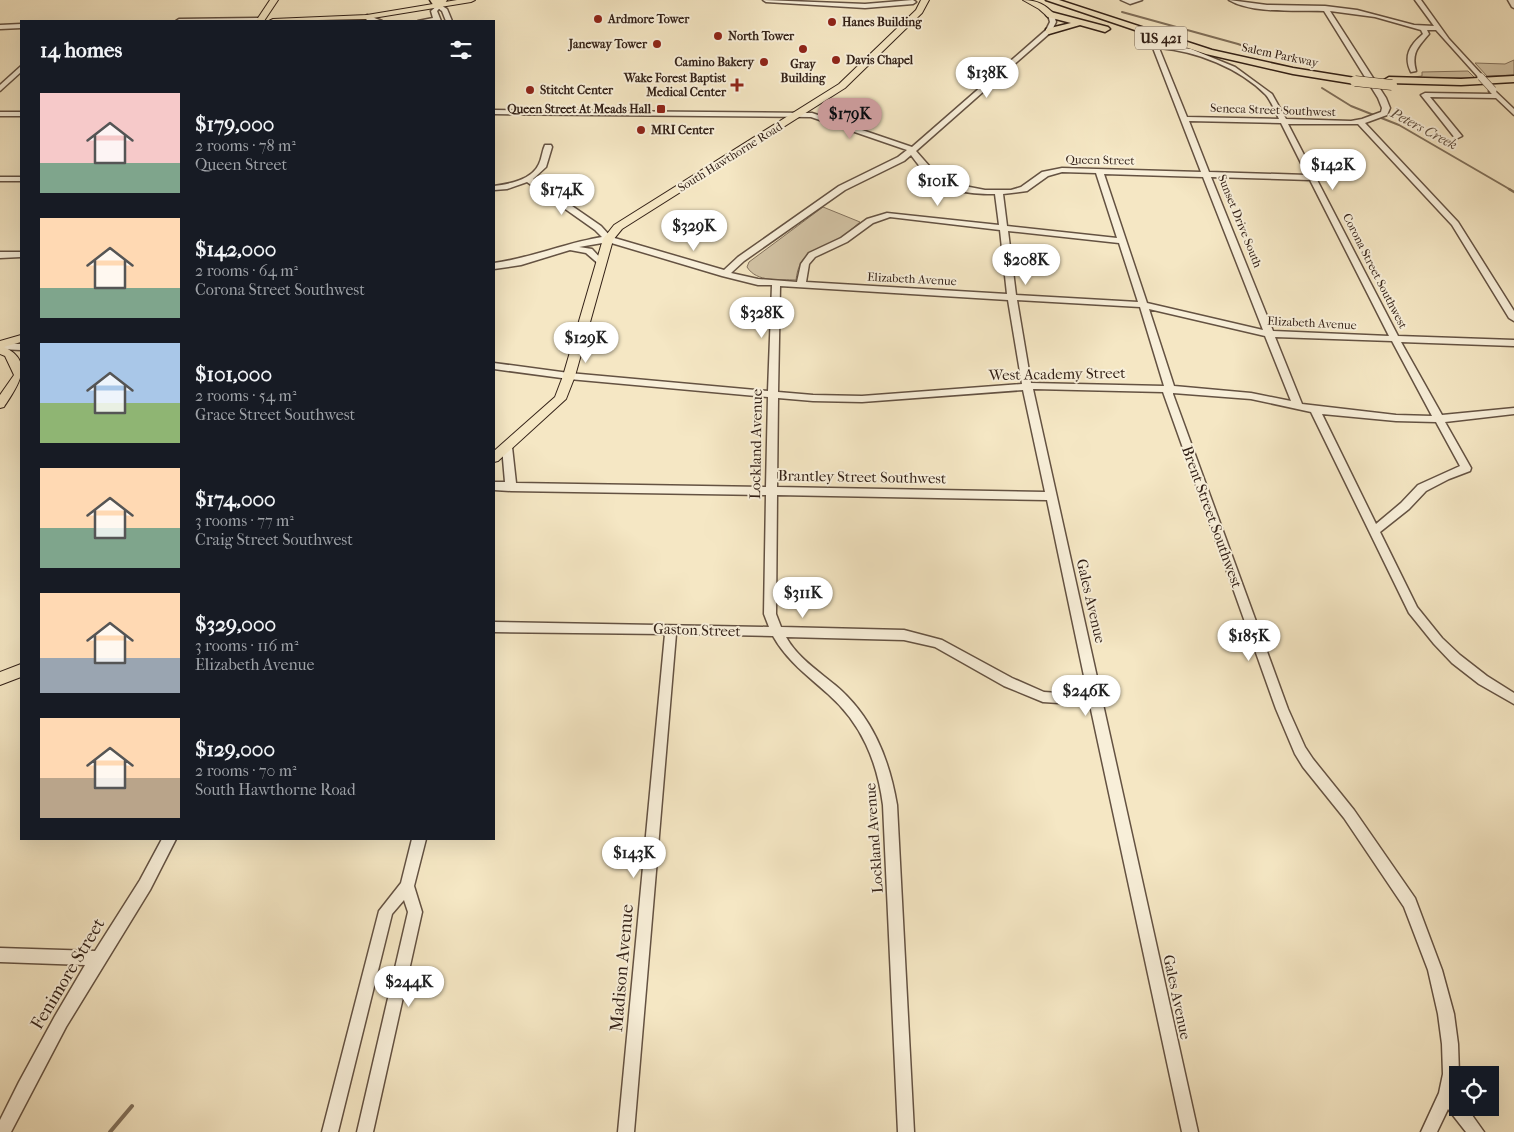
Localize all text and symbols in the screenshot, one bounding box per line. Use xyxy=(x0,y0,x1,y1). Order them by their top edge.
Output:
place label: Ardmore Tower xyxy=(607,12,690,26)
marker: Ardmore Tower xyxy=(592,13,604,25)
place label: Hanes Building xyxy=(842,15,922,30)
marker: Hanes Building xyxy=(826,16,838,28)
road number: US 421 xyxy=(1135,26,1187,49)
place label: North Tower xyxy=(728,29,795,43)
marker: North Tower xyxy=(712,30,724,42)
icon: filters xyxy=(447,36,475,64)
place label: Janeway Tower xyxy=(567,37,648,52)
text: 14 homes xyxy=(40,38,122,62)
marker: Janeway Tower xyxy=(651,38,663,50)
street label: Salem Parkway xyxy=(1240,40,1320,70)
marker: Gray Building xyxy=(797,43,809,55)
place label: Davis Chapel xyxy=(846,53,914,68)
marker: Davis Chapel xyxy=(830,54,842,66)
place label: Camino Bakery xyxy=(675,55,755,70)
marker: Camino Bakery xyxy=(758,56,770,68)
pin: $138K xyxy=(952,56,1022,99)
place label: Gray Building xyxy=(781,57,826,86)
text: $138K xyxy=(967,63,1007,82)
place label: Wake Forest Baptist Medical Center xyxy=(623,71,727,99)
marker: Wake Forest Baptist Medical Center xyxy=(730,78,744,92)
place label: Stitcht Center xyxy=(540,83,614,97)
marker: Stitcht Center xyxy=(524,84,536,96)
pin: $179K xyxy=(815,98,885,140)
street label: Seneca Street Southwest xyxy=(1210,101,1337,119)
place label: Queen Street At Meads Hall xyxy=(507,102,652,116)
marker: Queen Street At Meads Hall xyxy=(655,103,667,115)
text: $179K xyxy=(829,104,871,123)
water label: Peters Creek xyxy=(1387,104,1460,154)
text: $179,000 xyxy=(195,112,274,136)
icon: home xyxy=(80,113,140,173)
street label: South Hawthorne Road xyxy=(675,119,785,195)
place label: MRI Center xyxy=(650,123,715,137)
marker: MRI Center xyxy=(635,124,647,136)
text: 2 rooms · 78 m² xyxy=(195,136,296,155)
pin: $142K xyxy=(1298,148,1368,191)
street label: Queen Street xyxy=(1065,152,1135,168)
text: Queen Street xyxy=(195,155,287,174)
text: $142K xyxy=(1311,155,1355,174)
pin: $101K xyxy=(903,164,973,207)
text: $101K xyxy=(918,171,958,190)
street label: Sunset Drive South xyxy=(1215,172,1265,270)
pin: $174K xyxy=(527,174,597,216)
text: $174K xyxy=(541,180,583,199)
pin: $329K xyxy=(659,210,729,252)
street label: Corona Street Southwest xyxy=(1340,211,1410,332)
text: $329K xyxy=(672,216,716,235)
text: $142,000 xyxy=(195,237,276,261)
icon: home xyxy=(80,238,140,298)
pin: $208K xyxy=(991,244,1061,286)
text: $208K xyxy=(1003,250,1049,269)
text: 2 rooms · 64 m² xyxy=(195,261,298,280)
street label: Elizabeth Avenue xyxy=(867,270,957,288)
text: Corona Street Southwest xyxy=(195,280,365,299)
pin: $328K xyxy=(727,296,797,339)
text: $328K xyxy=(740,303,784,322)
street label: Elizabeth Avenue xyxy=(1267,314,1357,332)
pin: $129K xyxy=(551,322,621,364)
text: $129K xyxy=(565,328,607,347)
text: $101,000 xyxy=(195,362,272,386)
icon: home xyxy=(80,363,140,423)
street label: West Academy Street xyxy=(987,364,1126,384)
text: 2 rooms · 54 m² xyxy=(195,386,296,405)
street label: Lockland Avenue xyxy=(746,388,766,499)
text: Grace Street Southwest xyxy=(195,405,355,424)
street label: Brent Street Southwest xyxy=(1178,444,1246,591)
street label: Brantley Street Southwest xyxy=(778,467,947,487)
text: $174,000 xyxy=(195,487,276,511)
icon: home xyxy=(80,488,140,548)
text: 3 rooms · 77 m² xyxy=(195,511,294,530)
text: Craig Street Southwest xyxy=(195,530,353,549)
street label: Gales Avenue xyxy=(1073,557,1110,646)
pin: $311K xyxy=(768,576,838,619)
text: $311K xyxy=(784,583,822,602)
text: $329,000 xyxy=(195,612,276,636)
icon: home xyxy=(80,613,140,673)
street label: Gaston Street xyxy=(653,619,742,641)
pin: $185K xyxy=(1214,620,1284,662)
text: $185K xyxy=(1228,626,1270,645)
text: 3 rooms · 116 m² xyxy=(195,636,298,655)
text: Elizabeth Avenue xyxy=(195,655,314,674)
pin: $246K xyxy=(1051,674,1121,717)
text: $246K xyxy=(1063,681,1109,700)
text: $129,000 xyxy=(195,737,275,761)
icon: home xyxy=(80,738,140,798)
text: 2 rooms · 70 m² xyxy=(195,761,297,780)
text: South Hawthorne Road xyxy=(195,780,356,799)
street label: Lockland Avenue xyxy=(861,782,887,894)
pin: $143K xyxy=(599,836,669,879)
text: $143K xyxy=(613,843,655,862)
street label: Madison Avenue xyxy=(606,903,638,1033)
street label: Fenimore Street xyxy=(27,914,110,1033)
street label: Gales Avenue xyxy=(1159,953,1195,1042)
pin: $244K xyxy=(374,966,444,1008)
text: $244K xyxy=(385,972,433,991)
map controls xyxy=(1449,1066,1499,1116)
button: locate xyxy=(1449,1066,1499,1116)

